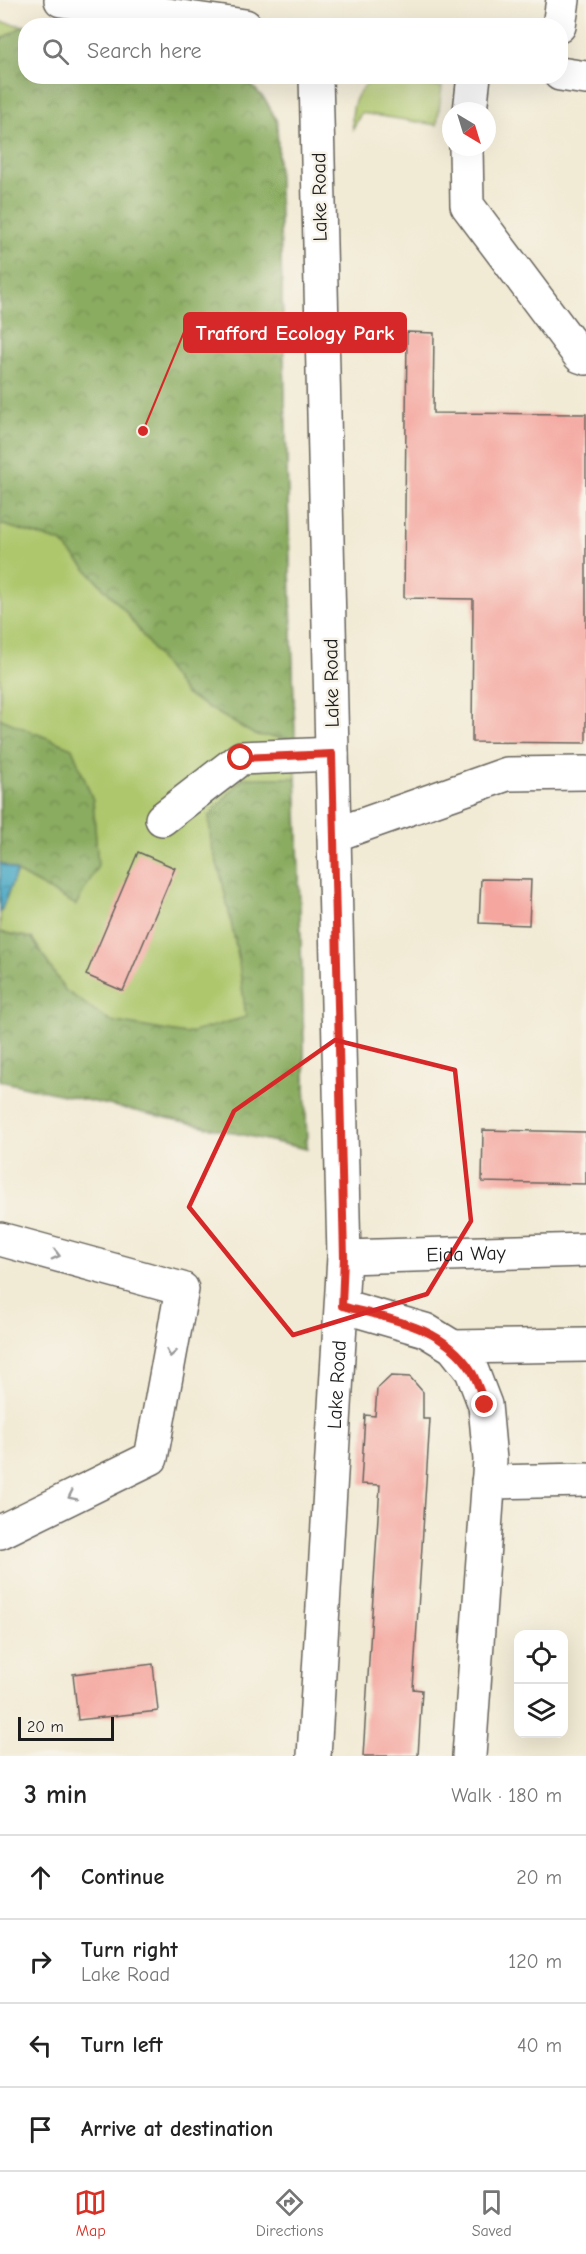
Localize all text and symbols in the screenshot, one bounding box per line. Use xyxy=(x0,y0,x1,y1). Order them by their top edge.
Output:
search box xyxy=(18,18,568,84)
icon: search xyxy=(39,35,72,68)
text: Search here xyxy=(87,38,202,64)
north arrow xyxy=(442,102,496,156)
street label: Lake Road xyxy=(307,152,332,242)
callout: Trafford Ecology Park xyxy=(184,313,406,352)
text: Trafford Ecology Park xyxy=(196,321,395,345)
street label: Lake Road xyxy=(319,638,344,728)
route start xyxy=(227,744,253,770)
street label: Eida Way xyxy=(426,1241,506,1267)
one-way arrow xyxy=(51,1248,61,1260)
street label: Lake Road xyxy=(323,1339,351,1430)
one-way arrow xyxy=(165,1347,178,1357)
route end xyxy=(471,1391,497,1417)
one-way arrow xyxy=(67,1489,78,1501)
map controls xyxy=(514,1630,568,1738)
button: locate xyxy=(514,1630,568,1684)
button: layers xyxy=(514,1684,568,1738)
scale bar xyxy=(18,1714,114,1742)
text: 20 m xyxy=(27,1718,64,1736)
text: 3 min xyxy=(24,1780,87,1810)
text: Walk · 180 m xyxy=(451,1784,562,1807)
icon: ahead xyxy=(24,1861,57,1894)
text: Continue xyxy=(81,1864,164,1890)
text: 20 m xyxy=(516,1866,562,1889)
text: Turn right xyxy=(81,1937,178,1963)
icon: right xyxy=(24,1945,57,1978)
text: 120 m xyxy=(508,1950,562,1973)
text: Lake Road xyxy=(81,1963,170,1986)
icon: left xyxy=(24,2029,57,2062)
text: Turn left xyxy=(81,2032,163,2058)
text: 40 m xyxy=(517,2034,562,2057)
icon: arrive xyxy=(24,2113,57,2146)
text: Arrive at destination xyxy=(81,2116,273,2142)
tab: Map xyxy=(74,2186,107,2240)
tab: Directions xyxy=(256,2186,323,2240)
tab: Saved xyxy=(472,2186,512,2240)

